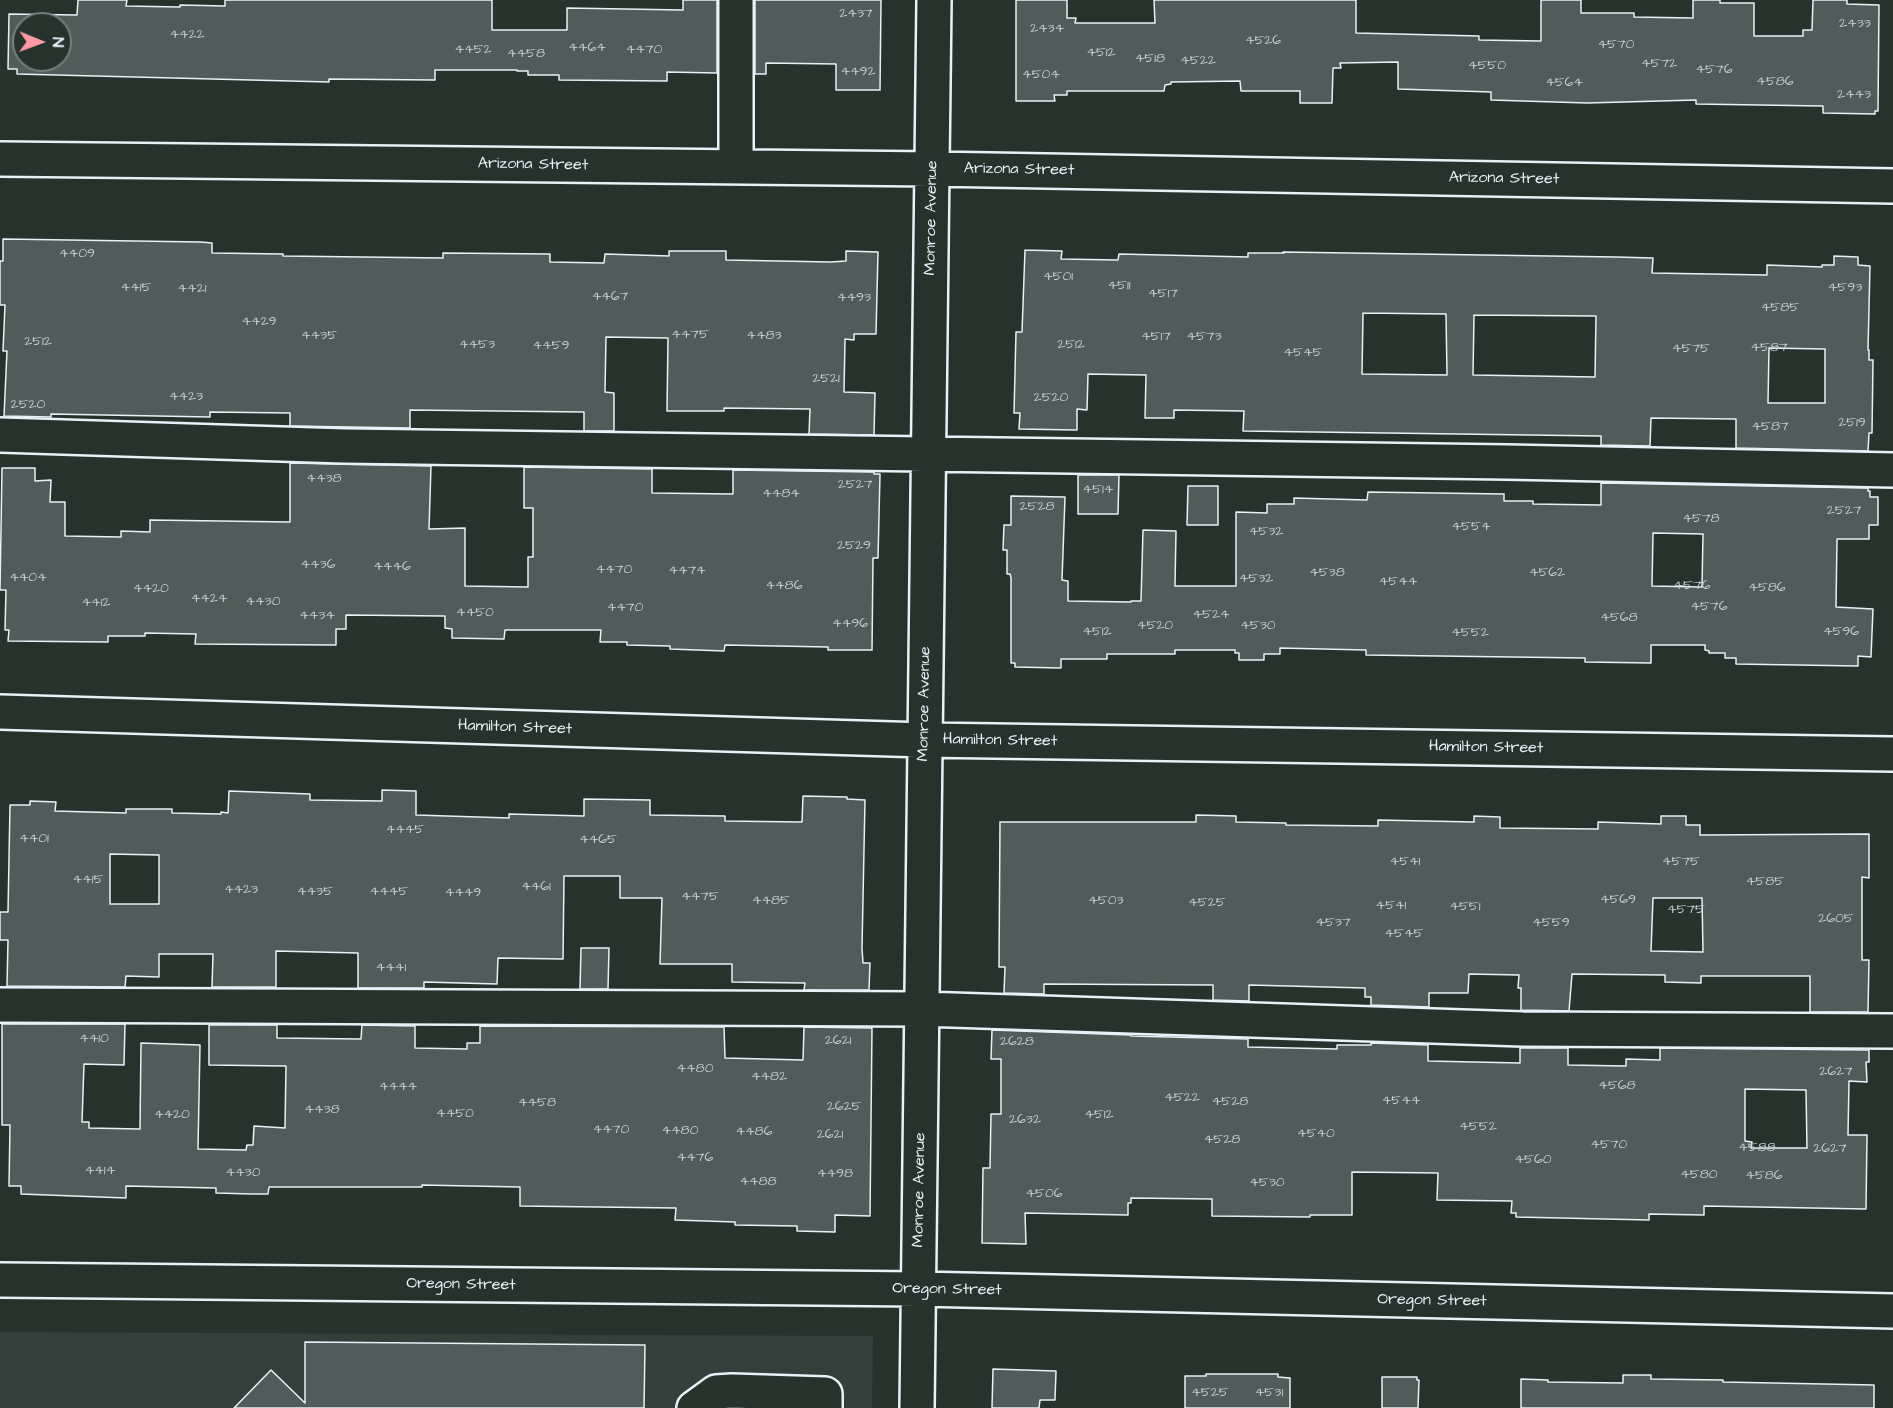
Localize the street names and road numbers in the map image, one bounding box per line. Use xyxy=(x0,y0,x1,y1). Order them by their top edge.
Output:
street label: Arizona Street xyxy=(478,154,588,176)
street label: Arizona Street xyxy=(964,159,1074,181)
street label: Monroe Avenue xyxy=(921,160,943,276)
street label: Arizona Street xyxy=(1449,168,1559,190)
street label: Monroe Avenue xyxy=(914,646,936,762)
street label: Hamilton Street xyxy=(457,716,573,740)
street label: Hamilton Street xyxy=(943,730,1057,752)
street label: Hamilton Street xyxy=(1429,737,1543,759)
street label: Monroe Avenue xyxy=(909,1132,931,1248)
street label: Oregon Street xyxy=(406,1274,516,1296)
street label: Oregon Street xyxy=(892,1279,1002,1301)
street label: Oregon Street xyxy=(1377,1290,1487,1312)

